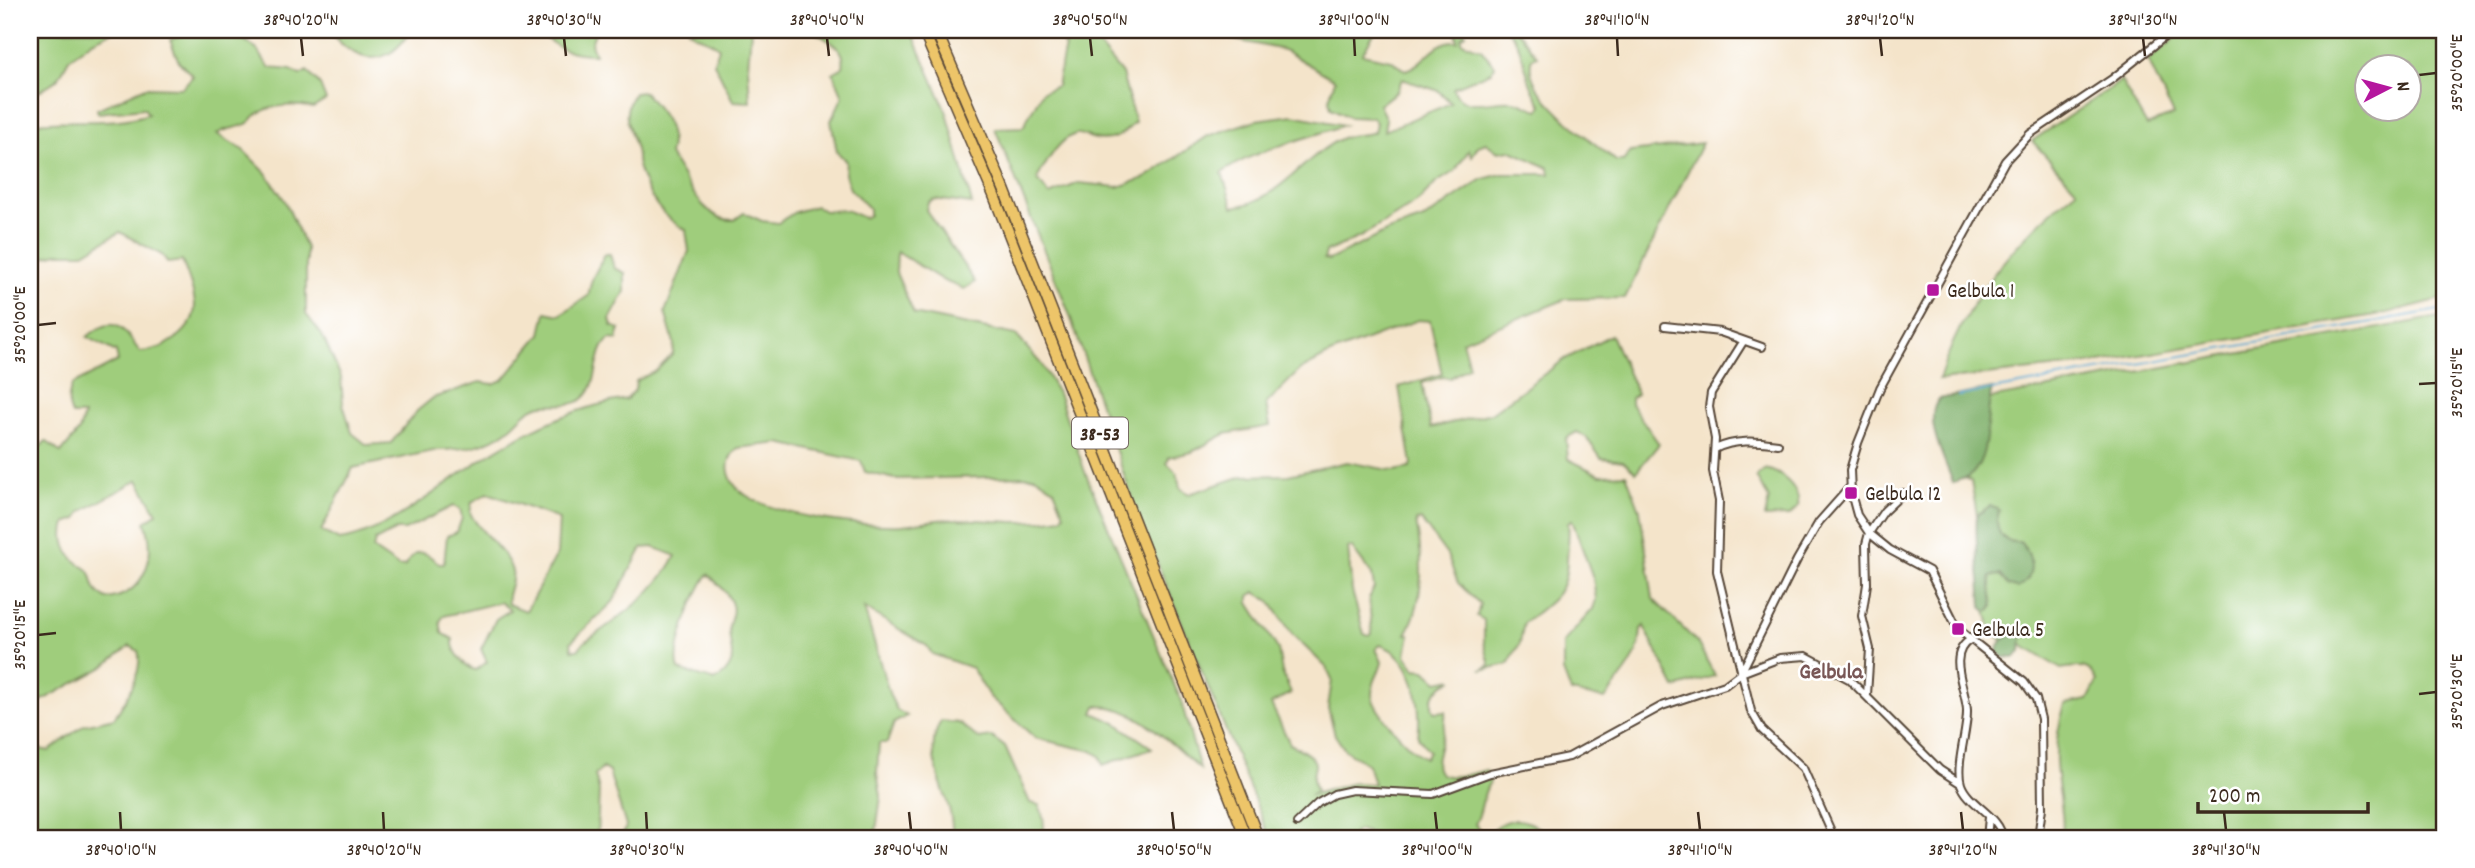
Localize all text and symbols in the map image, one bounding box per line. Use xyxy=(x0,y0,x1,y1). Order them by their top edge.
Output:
text: 38°40'20"N xyxy=(264,9,338,34)
text: 38°40'30"N xyxy=(527,9,601,34)
text: 38°40'40"N xyxy=(790,9,864,34)
text: 38°40'50"N xyxy=(1052,9,1128,34)
text: 38°41'00"N xyxy=(1319,9,1389,34)
text: 38°41'10"N xyxy=(1585,9,1650,34)
text: 38°41'20"N xyxy=(1846,9,1914,34)
text: 38°41'30"N xyxy=(2108,9,2178,34)
text: 35°20'00"E xyxy=(2446,34,2471,112)
north arrow xyxy=(2352,52,2422,122)
text: N xyxy=(2388,81,2415,93)
place label: Gelbula 1 xyxy=(1947,278,2014,308)
marker: Gelbula 1 xyxy=(1925,282,1941,298)
text: 35°20'00"E xyxy=(9,286,34,364)
text: 35°20'15"E xyxy=(2446,348,2471,418)
road number: 38-53 xyxy=(1072,418,1128,448)
place label: Gelbula 12 xyxy=(1865,481,1941,511)
marker: Gelbula 12 xyxy=(1843,485,1859,501)
text: 35°20'15"E xyxy=(9,600,34,670)
place label: Gelbula 5 xyxy=(1972,617,2044,647)
marker: Gelbula 5 xyxy=(1950,621,1966,637)
text: 35°20'30"E xyxy=(2446,654,2471,730)
district label: Gelbula xyxy=(1799,657,1864,690)
scale bar xyxy=(2198,770,2368,814)
text: 200 m xyxy=(2209,783,2260,813)
text: 38°40'10"N xyxy=(86,839,156,864)
text: 38°40'20"N xyxy=(347,839,421,864)
text: 38°40'30"N xyxy=(610,839,684,864)
text: 38°40'40"N xyxy=(874,839,948,864)
text: 38°40'50"N xyxy=(1136,839,1212,864)
text: 38°41'00"N xyxy=(1402,839,1472,864)
text: 38°41'10"N xyxy=(1668,839,1733,864)
text: 38°41'20"N xyxy=(1929,839,1997,864)
text: 38°41'30"N xyxy=(2191,839,2261,864)

